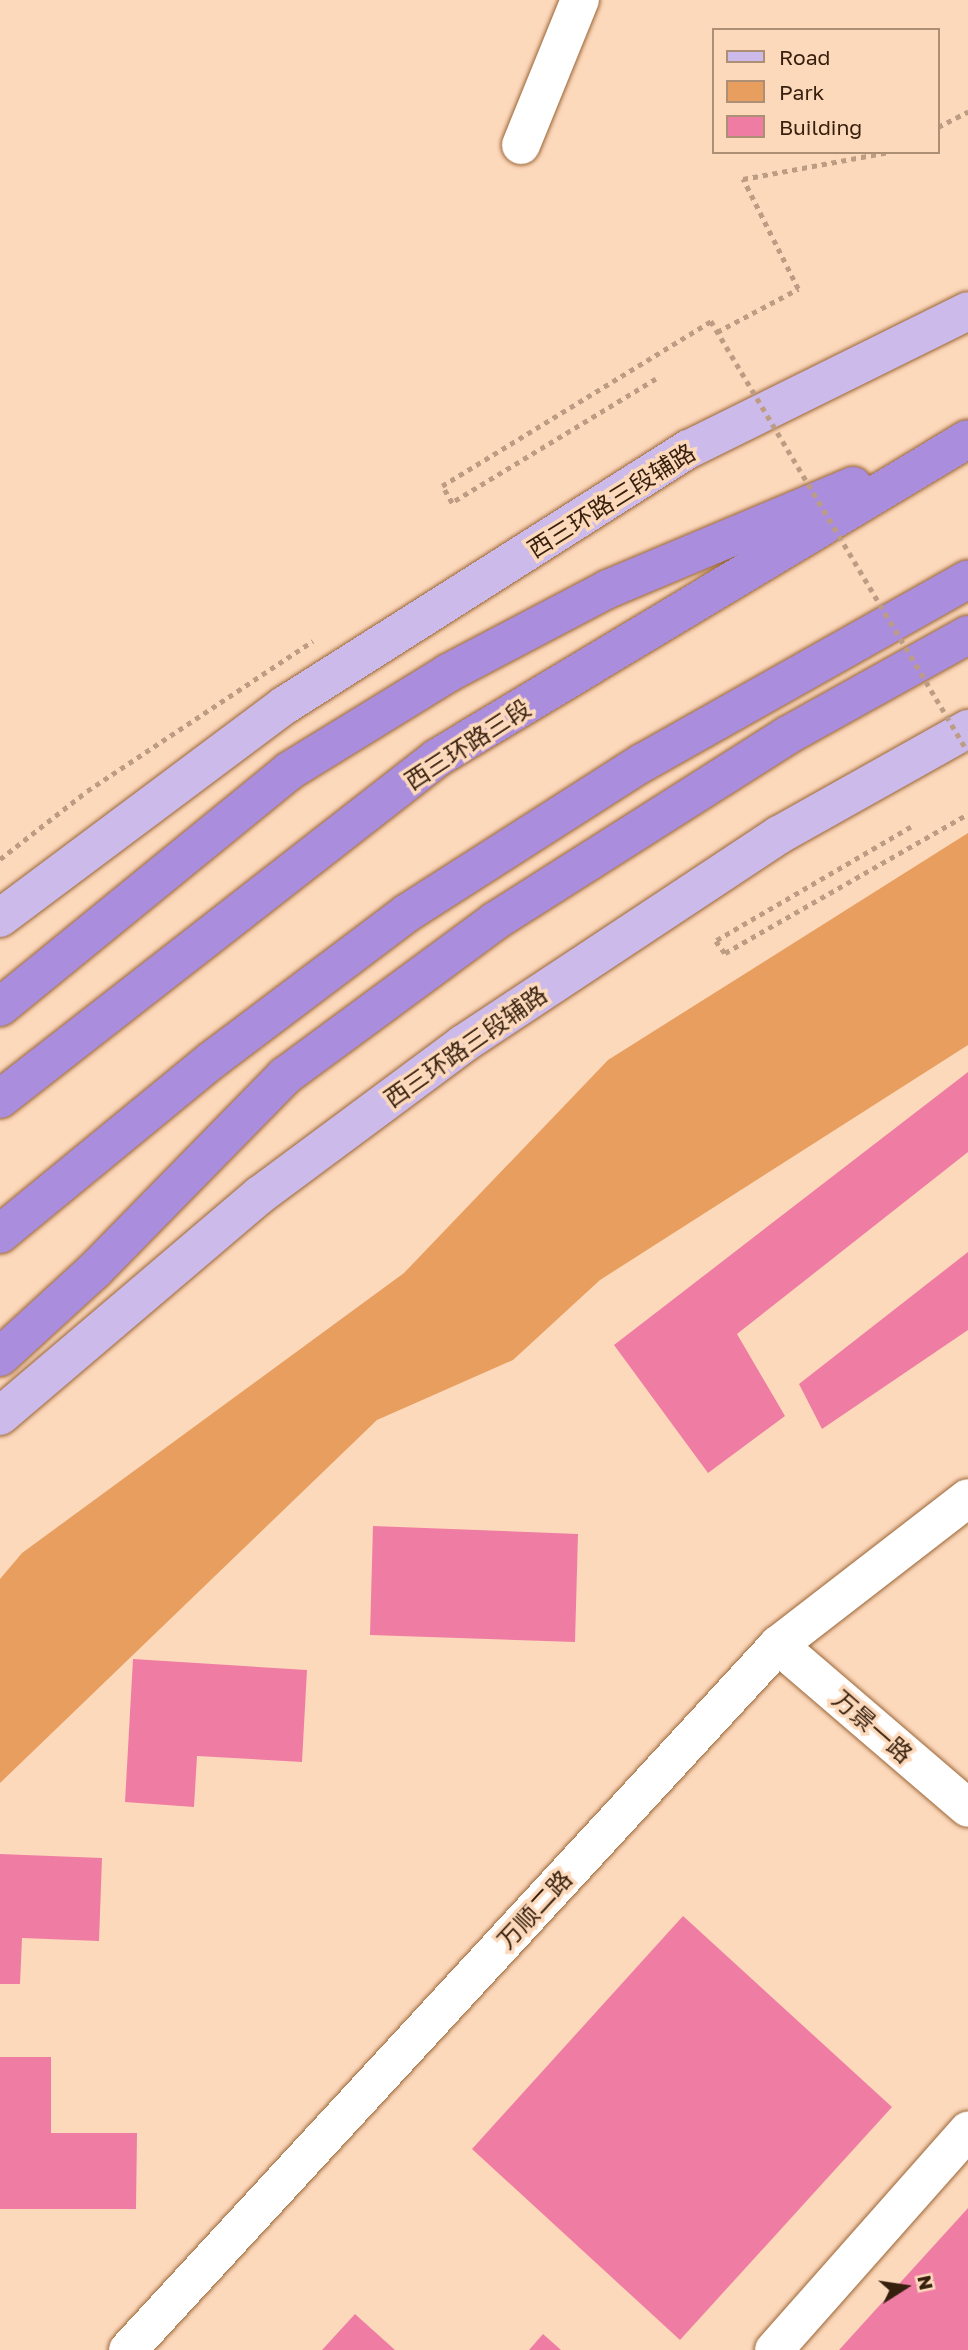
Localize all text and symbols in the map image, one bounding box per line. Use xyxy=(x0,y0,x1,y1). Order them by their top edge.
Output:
legend xyxy=(712,28,940,154)
text: Road xyxy=(779,44,830,70)
text: Park xyxy=(779,79,824,105)
text: Building xyxy=(779,114,862,140)
street label: 西三环路三段辅路 xyxy=(522,437,700,563)
street label: 西三环路三段 xyxy=(399,693,535,795)
street label: 西三环路三段辅路 xyxy=(378,979,552,1113)
street label: 万景一路 xyxy=(827,1684,919,1768)
street label: 万顺二路 xyxy=(491,1864,577,1954)
north arrow xyxy=(870,2252,940,2322)
text: N xyxy=(913,2273,939,2292)

